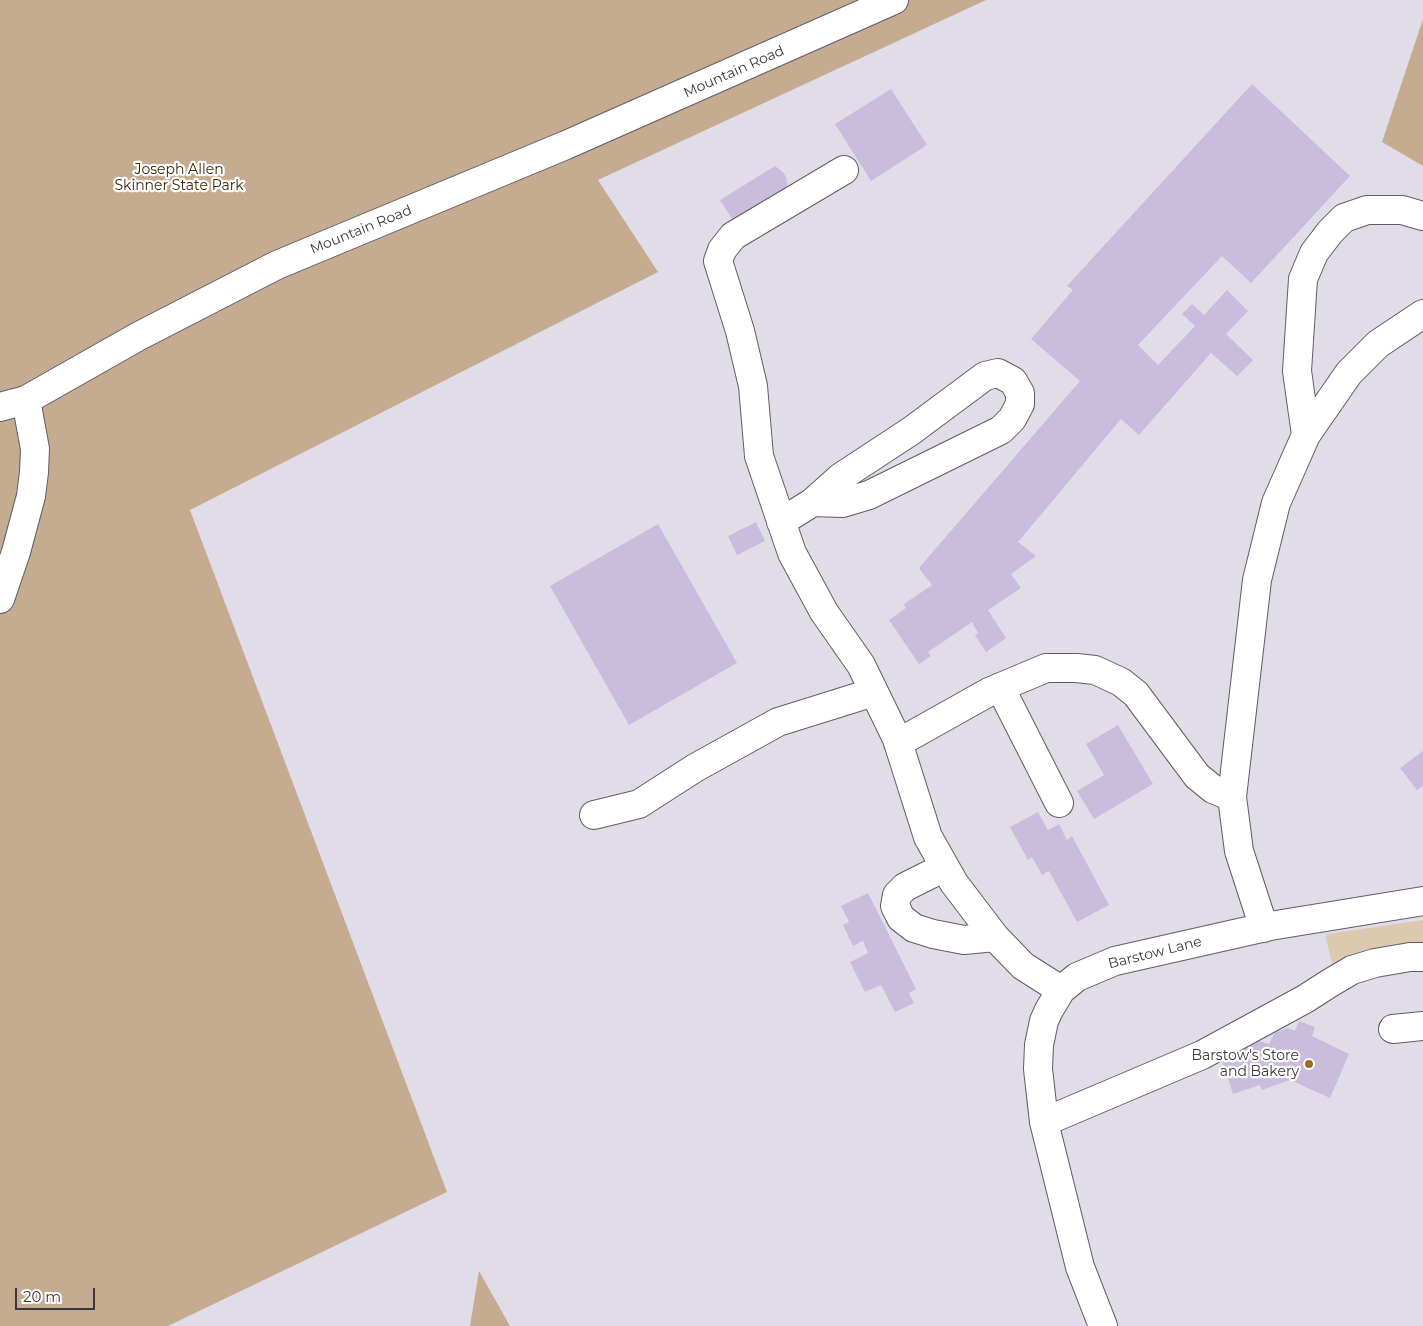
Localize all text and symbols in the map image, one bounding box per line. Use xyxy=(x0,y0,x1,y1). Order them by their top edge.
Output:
street label: Mountain Road xyxy=(681,42,787,102)
park label: Joseph Allen Skinner State Park xyxy=(114,162,244,194)
street label: Mountain Road xyxy=(308,202,414,258)
street label: Barstow Lane xyxy=(1107,933,1203,973)
place label: Barstow's Store and Bakery xyxy=(1191,1048,1299,1080)
marker: Barstow's Store and Bakery xyxy=(1303,1058,1315,1070)
scale bar xyxy=(18,1278,98,1310)
text: 20 m xyxy=(23,1287,61,1306)

